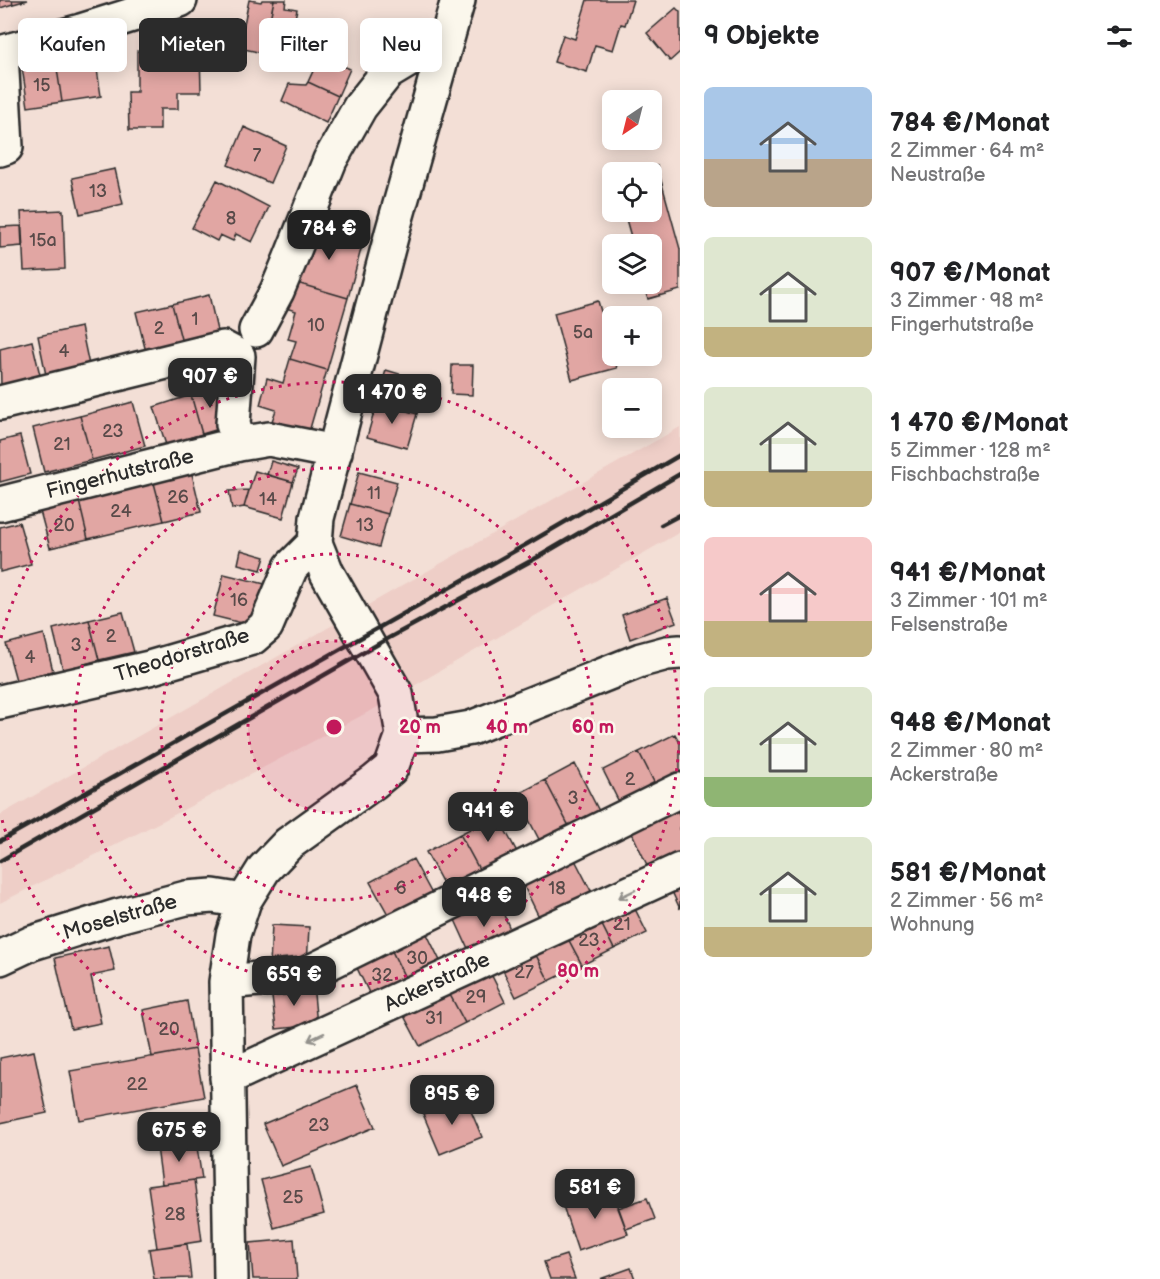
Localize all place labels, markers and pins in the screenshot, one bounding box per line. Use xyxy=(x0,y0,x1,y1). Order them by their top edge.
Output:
pin: 784 € xyxy=(287,210,371,261)
pin: 907 € xyxy=(168,358,252,409)
pin: 1 470 € xyxy=(337,374,447,425)
centre of rings xyxy=(324,717,344,737)
pin: 941 € xyxy=(446,792,530,843)
pin: 948 € xyxy=(442,877,526,928)
pin: 659 € xyxy=(252,956,336,1007)
pin: 895 € xyxy=(410,1075,494,1126)
pin: 675 € xyxy=(137,1112,221,1163)
pin: 581 € xyxy=(553,1169,637,1220)

